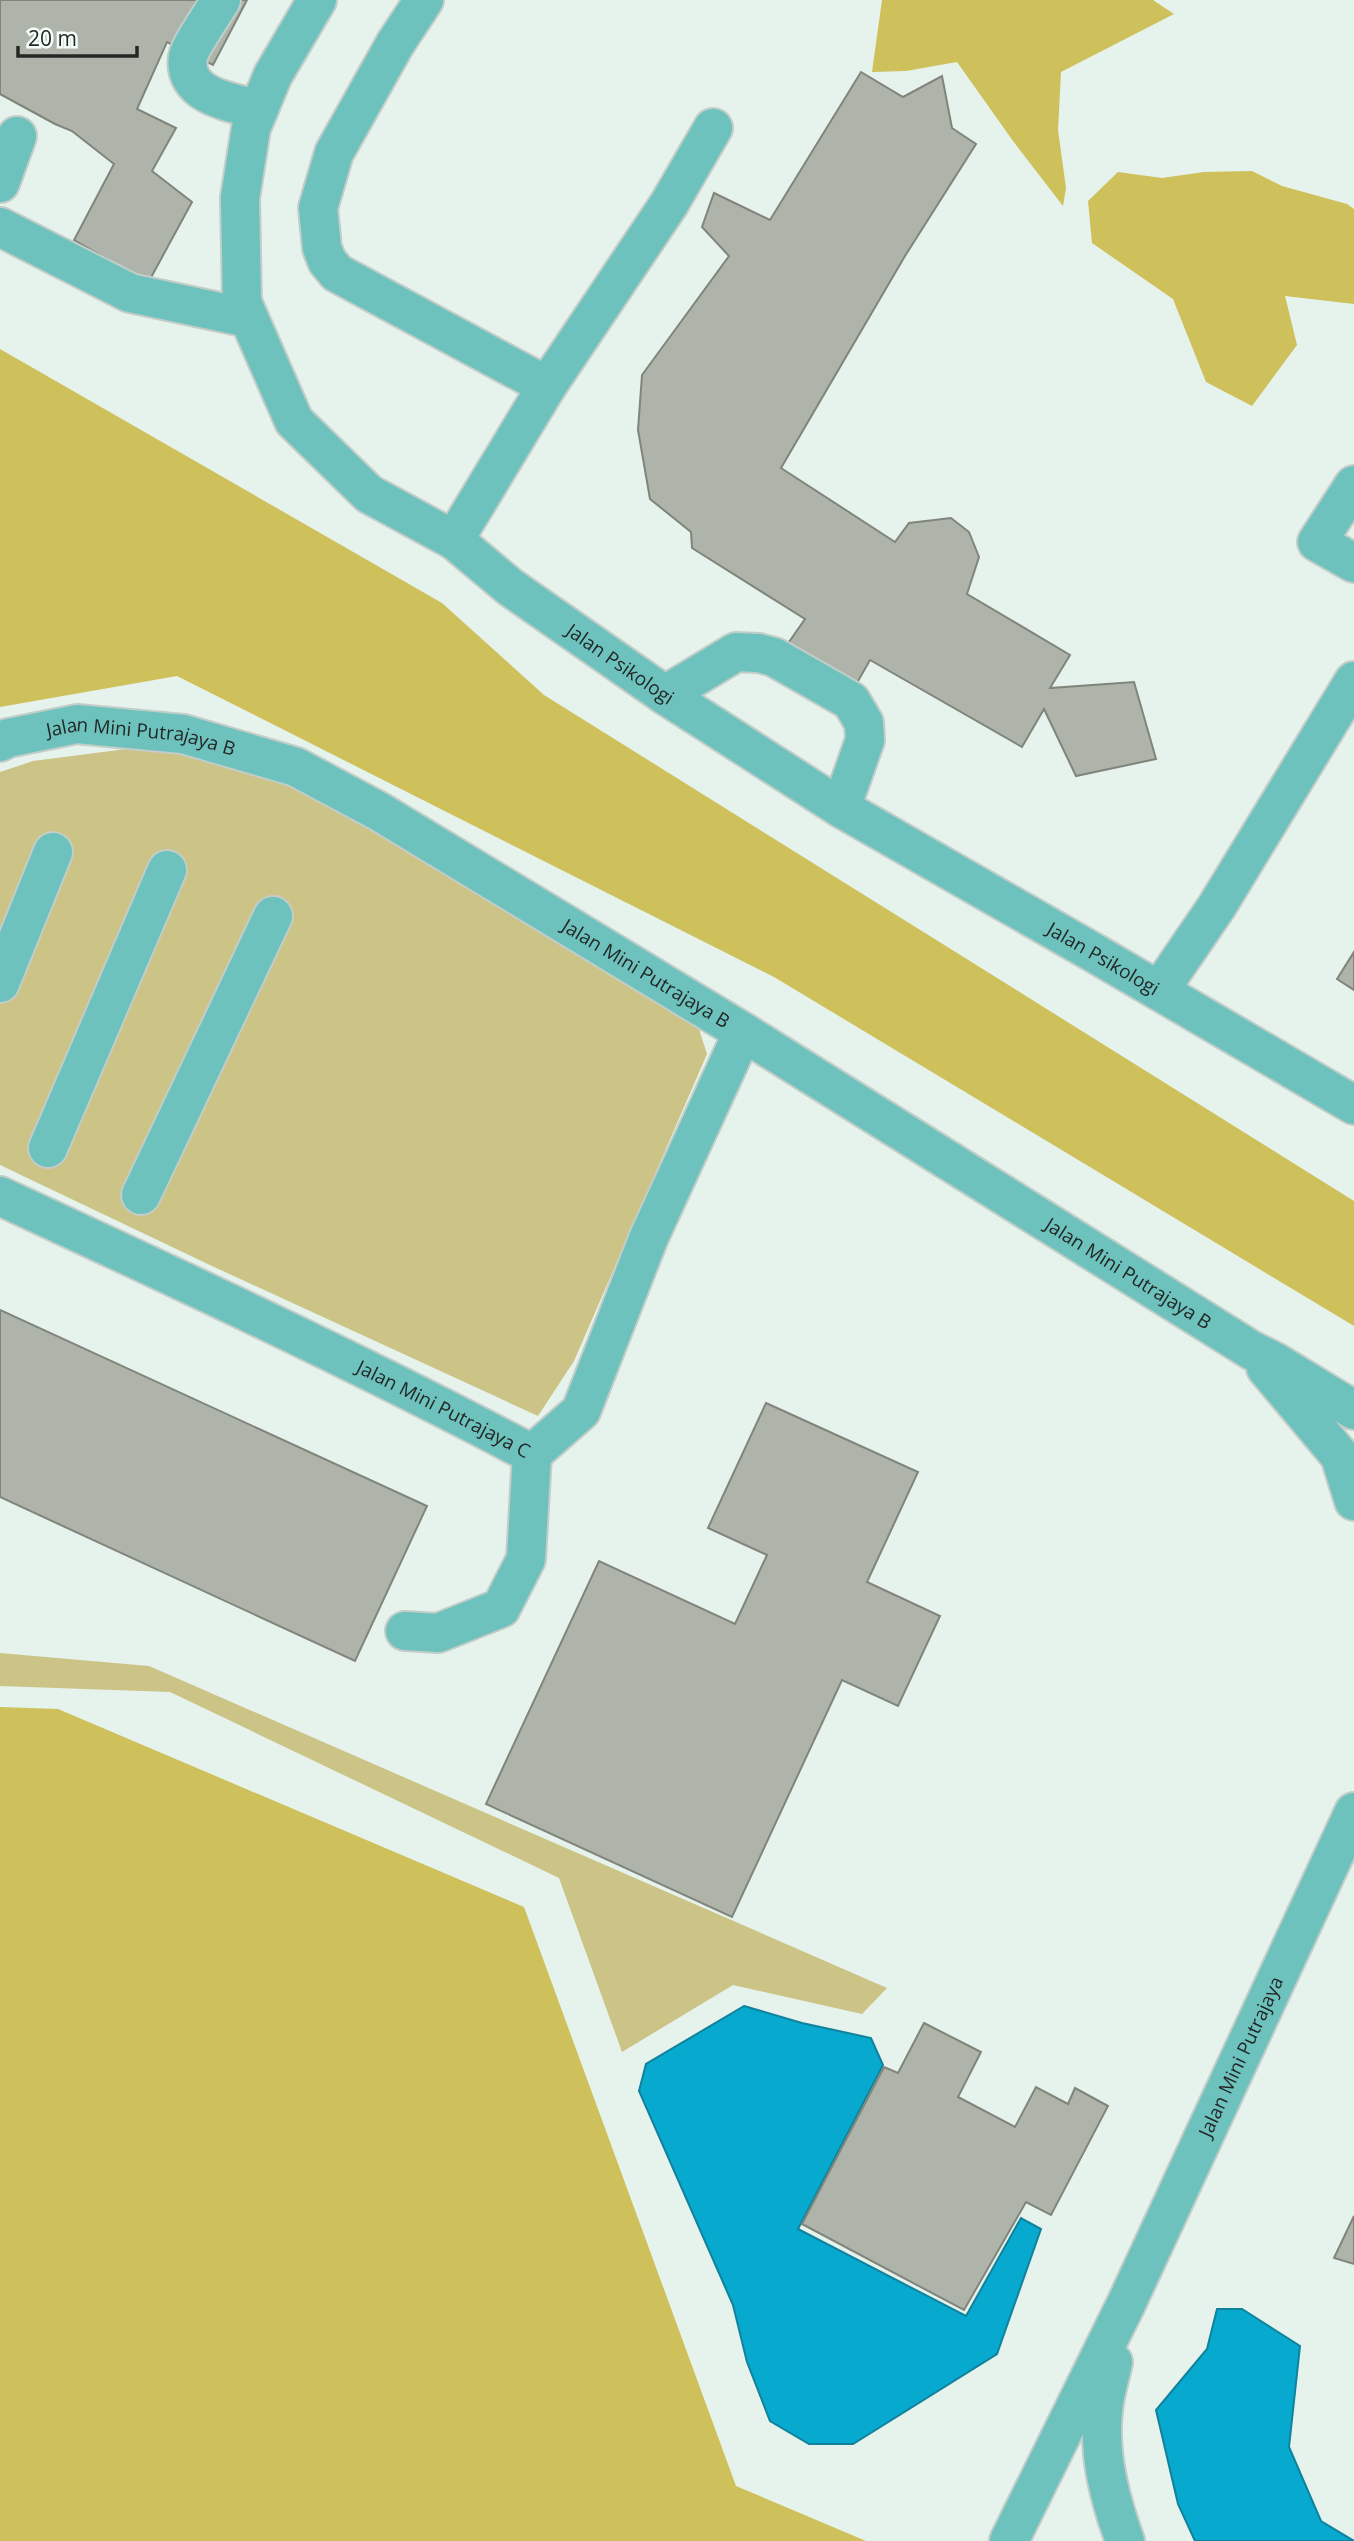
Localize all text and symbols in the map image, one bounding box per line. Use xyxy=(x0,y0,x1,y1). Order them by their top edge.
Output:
scale bar xyxy=(18,14,136,58)
text: 20 m xyxy=(28,24,77,52)
street label: Jalan Psikologi xyxy=(560,616,679,710)
street label: Jalan Mini Putrajaya B xyxy=(42,711,239,762)
street label: Jalan Mini Putrajaya B xyxy=(556,911,735,1034)
street label: Jalan Psikologi xyxy=(1041,915,1164,1001)
street label: Jalan Mini Putrajaya B xyxy=(1039,1210,1217,1335)
street label: Jalan Mini Putrajaya C xyxy=(351,1353,535,1464)
street label: Jalan Mini Putrajaya xyxy=(1191,1972,1289,2143)

